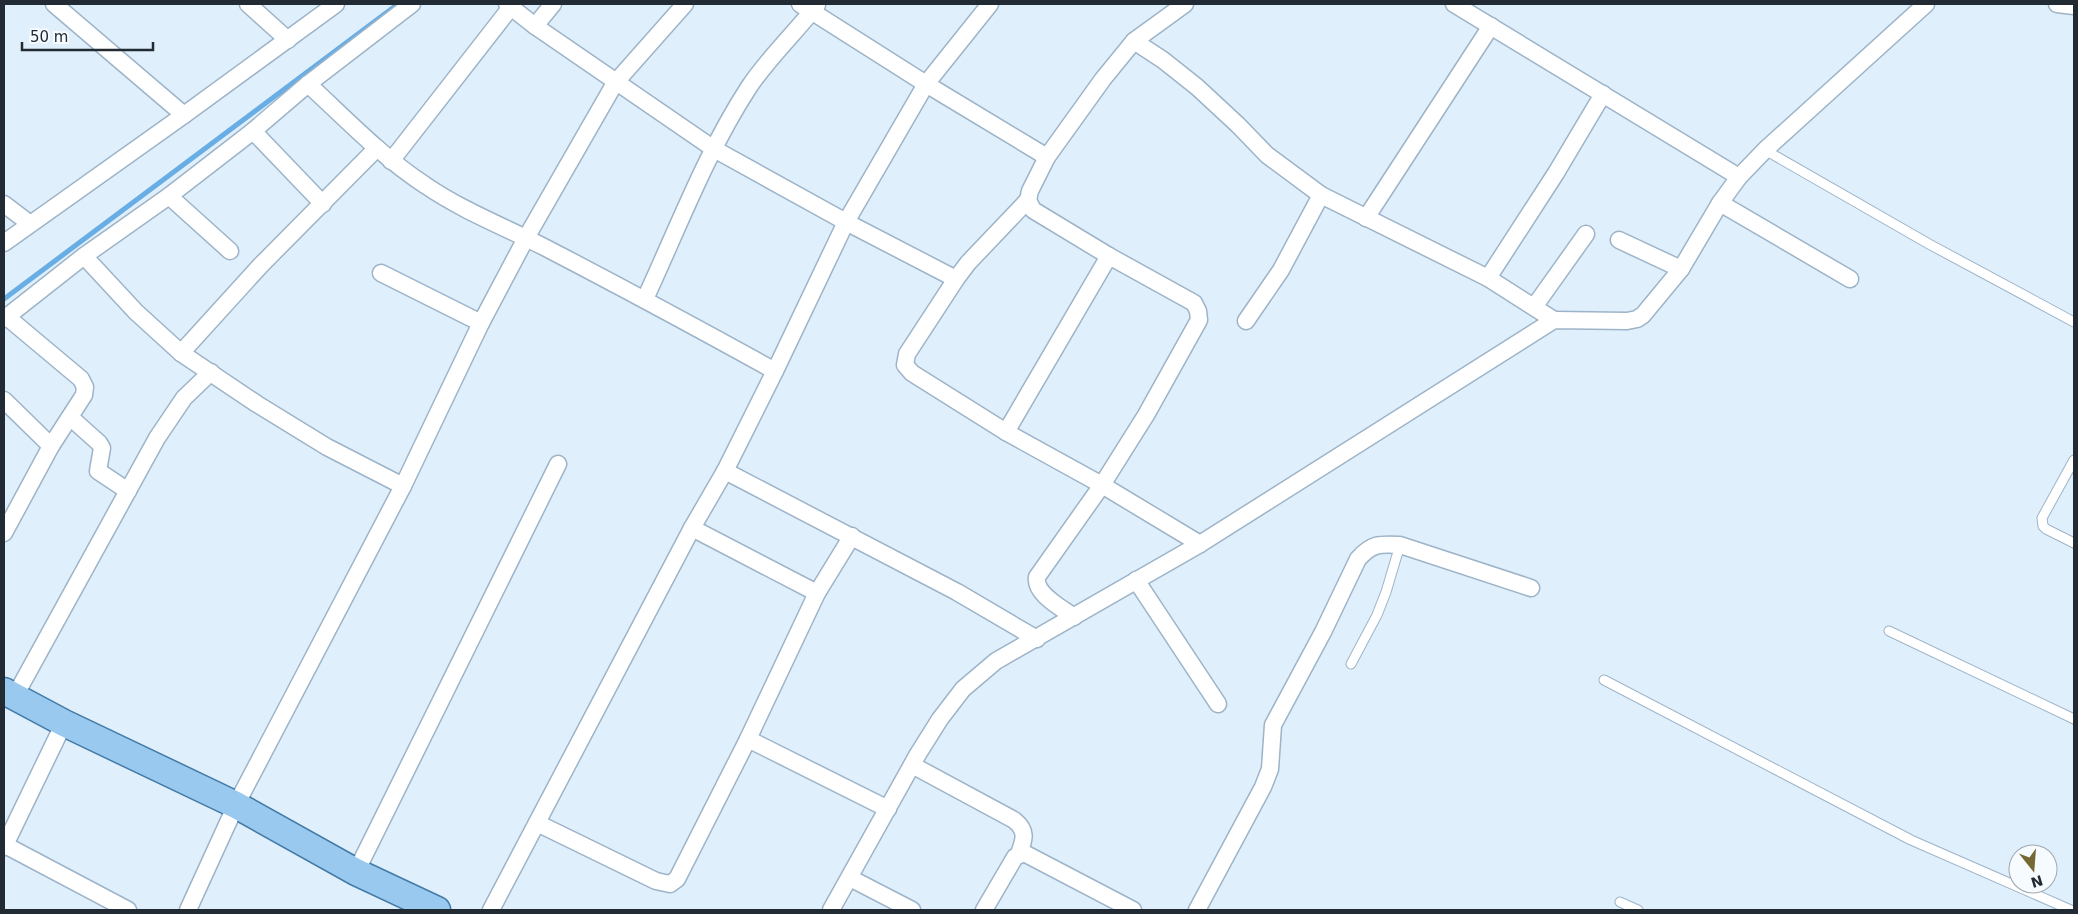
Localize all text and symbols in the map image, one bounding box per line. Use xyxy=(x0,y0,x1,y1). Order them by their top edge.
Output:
scale bar xyxy=(22,20,154,52)
text: 50 m xyxy=(30,28,68,46)
north arrow xyxy=(2008,844,2058,894)
text: N xyxy=(2029,872,2045,891)

